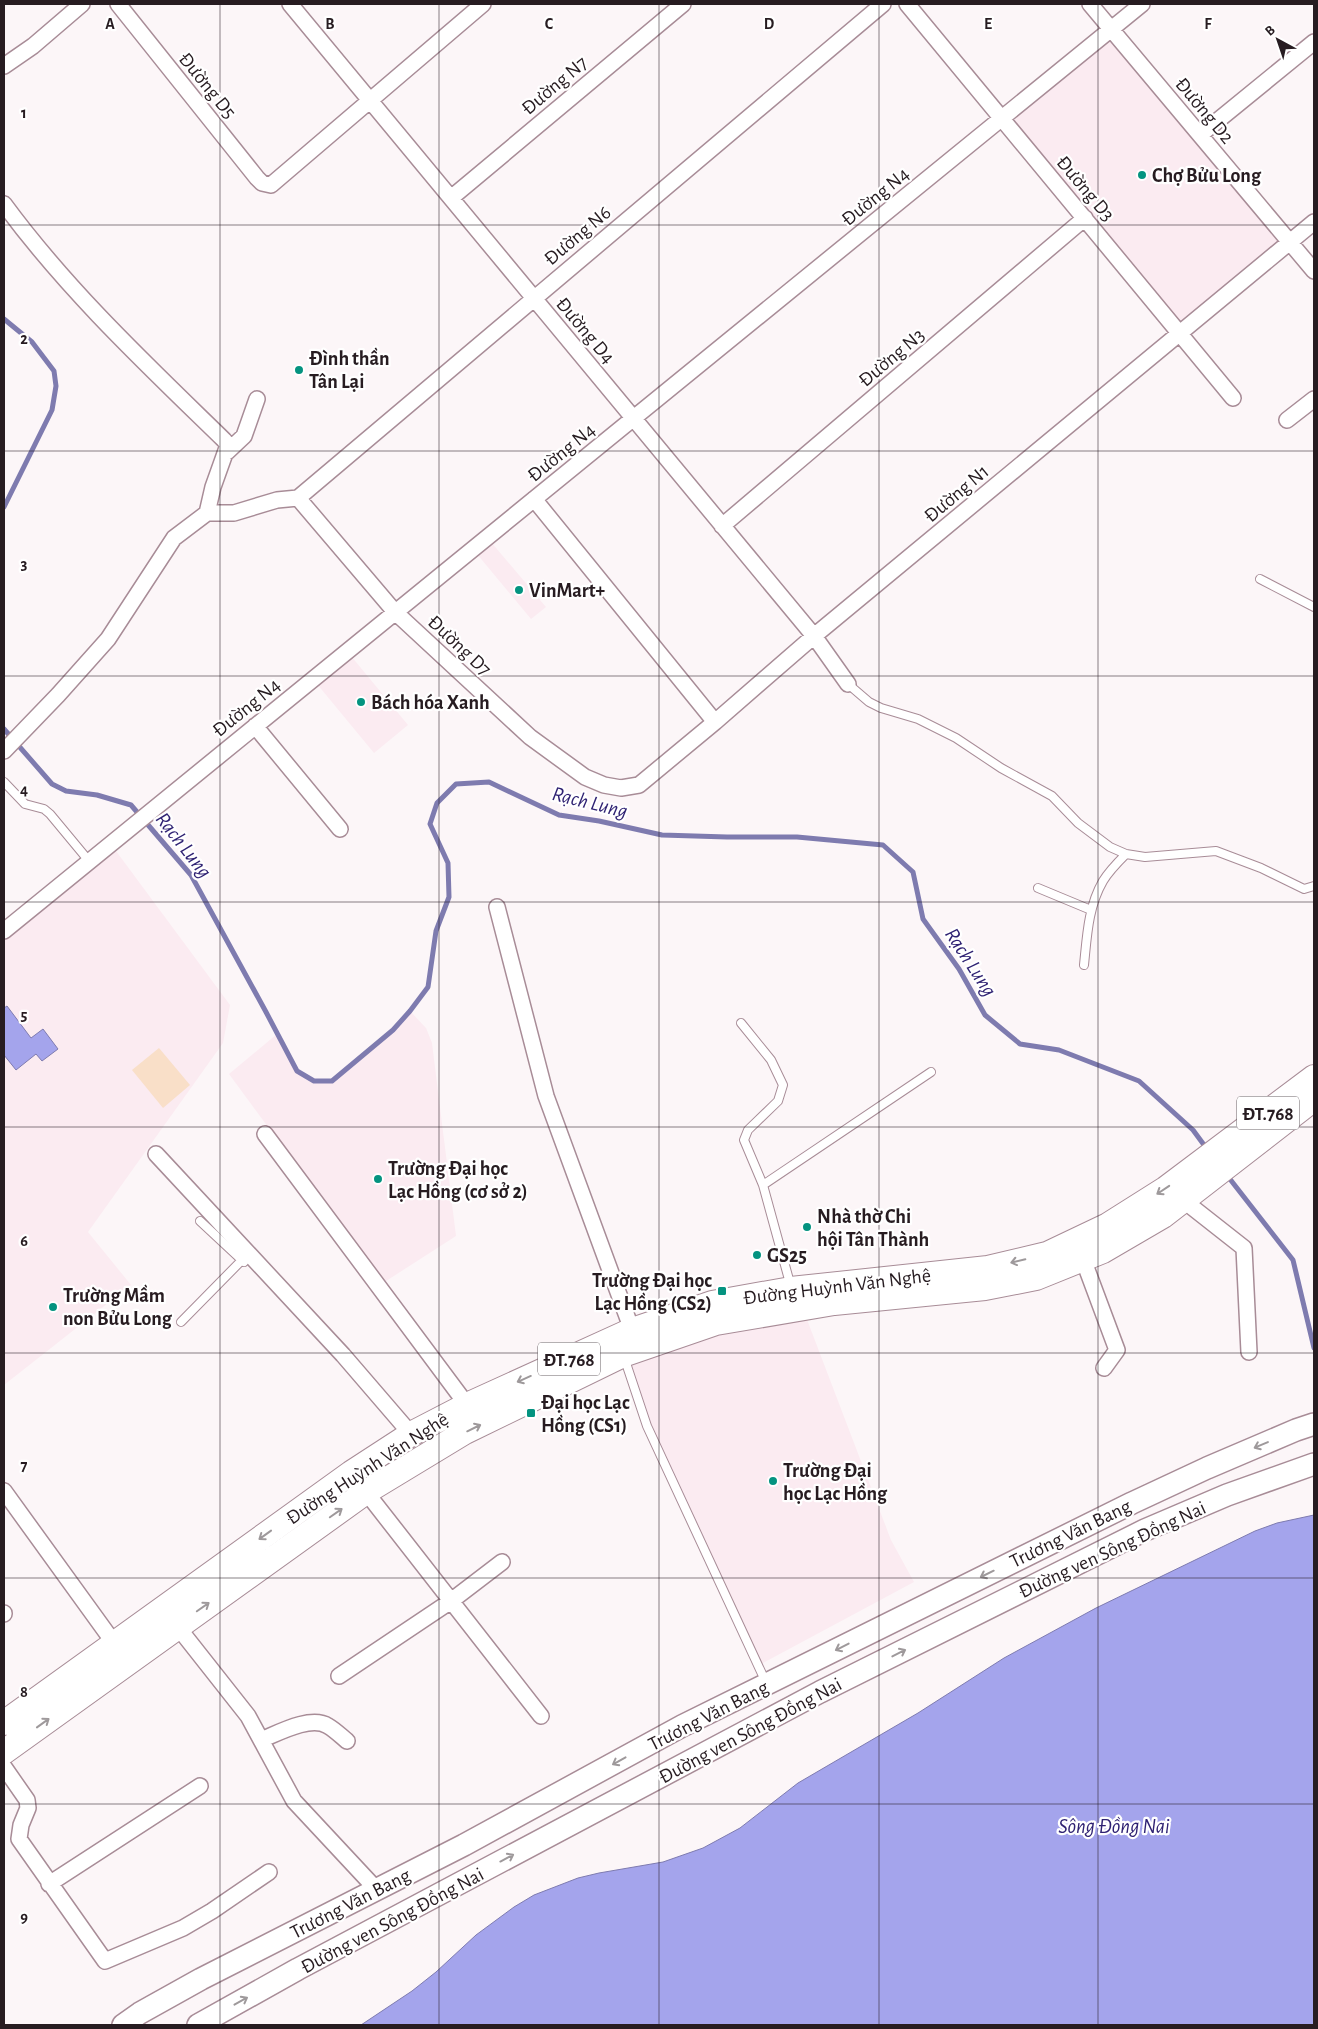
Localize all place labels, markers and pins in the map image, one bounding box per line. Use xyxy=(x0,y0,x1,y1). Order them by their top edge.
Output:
place label: Chợ Bửu Long xyxy=(1152,166,1262,186)
marker: Chợ Bửu Long xyxy=(1136,169,1148,181)
place label: Đình thần Tân Lại xyxy=(309,347,390,392)
marker: Đình thần Tân Lại xyxy=(293,364,305,376)
place label: VinMart+ xyxy=(529,581,606,601)
marker: VinMart+ xyxy=(513,584,525,596)
place label: Bách hóa Xanh xyxy=(371,693,490,713)
marker: Bách hóa Xanh xyxy=(355,696,367,708)
place label: Trường Đại học Lạc Hồng (cơ sở 2) xyxy=(388,1159,528,1202)
marker: Trường Đại học Lạc Hồng (cơ sở 2) xyxy=(372,1173,384,1185)
place label: Nhà thờ Chi hội Tân Thành xyxy=(817,1207,929,1250)
marker: Nhà thờ Chi hội Tân Thành xyxy=(801,1221,813,1233)
place label: GS25 xyxy=(767,1246,807,1266)
marker: GS25 xyxy=(751,1249,763,1261)
place label: Trường Đại học Lạc Hồng (CS2) xyxy=(592,1271,712,1314)
place label: Trường Mầm non Bửu Long xyxy=(63,1284,173,1329)
marker: Trường Đại học Lạc Hồng (CS2) xyxy=(716,1285,728,1297)
marker: Trường Mầm non Bửu Long xyxy=(47,1301,59,1313)
place label: Đại học Lạc Hồng (CS1) xyxy=(541,1393,630,1436)
marker: Đại học Lạc Hồng (CS1) xyxy=(525,1407,537,1419)
place label: Trường Đại học Lạc Hồng xyxy=(783,1461,888,1504)
marker: Trường Đại học Lạc Hồng xyxy=(767,1475,779,1487)

